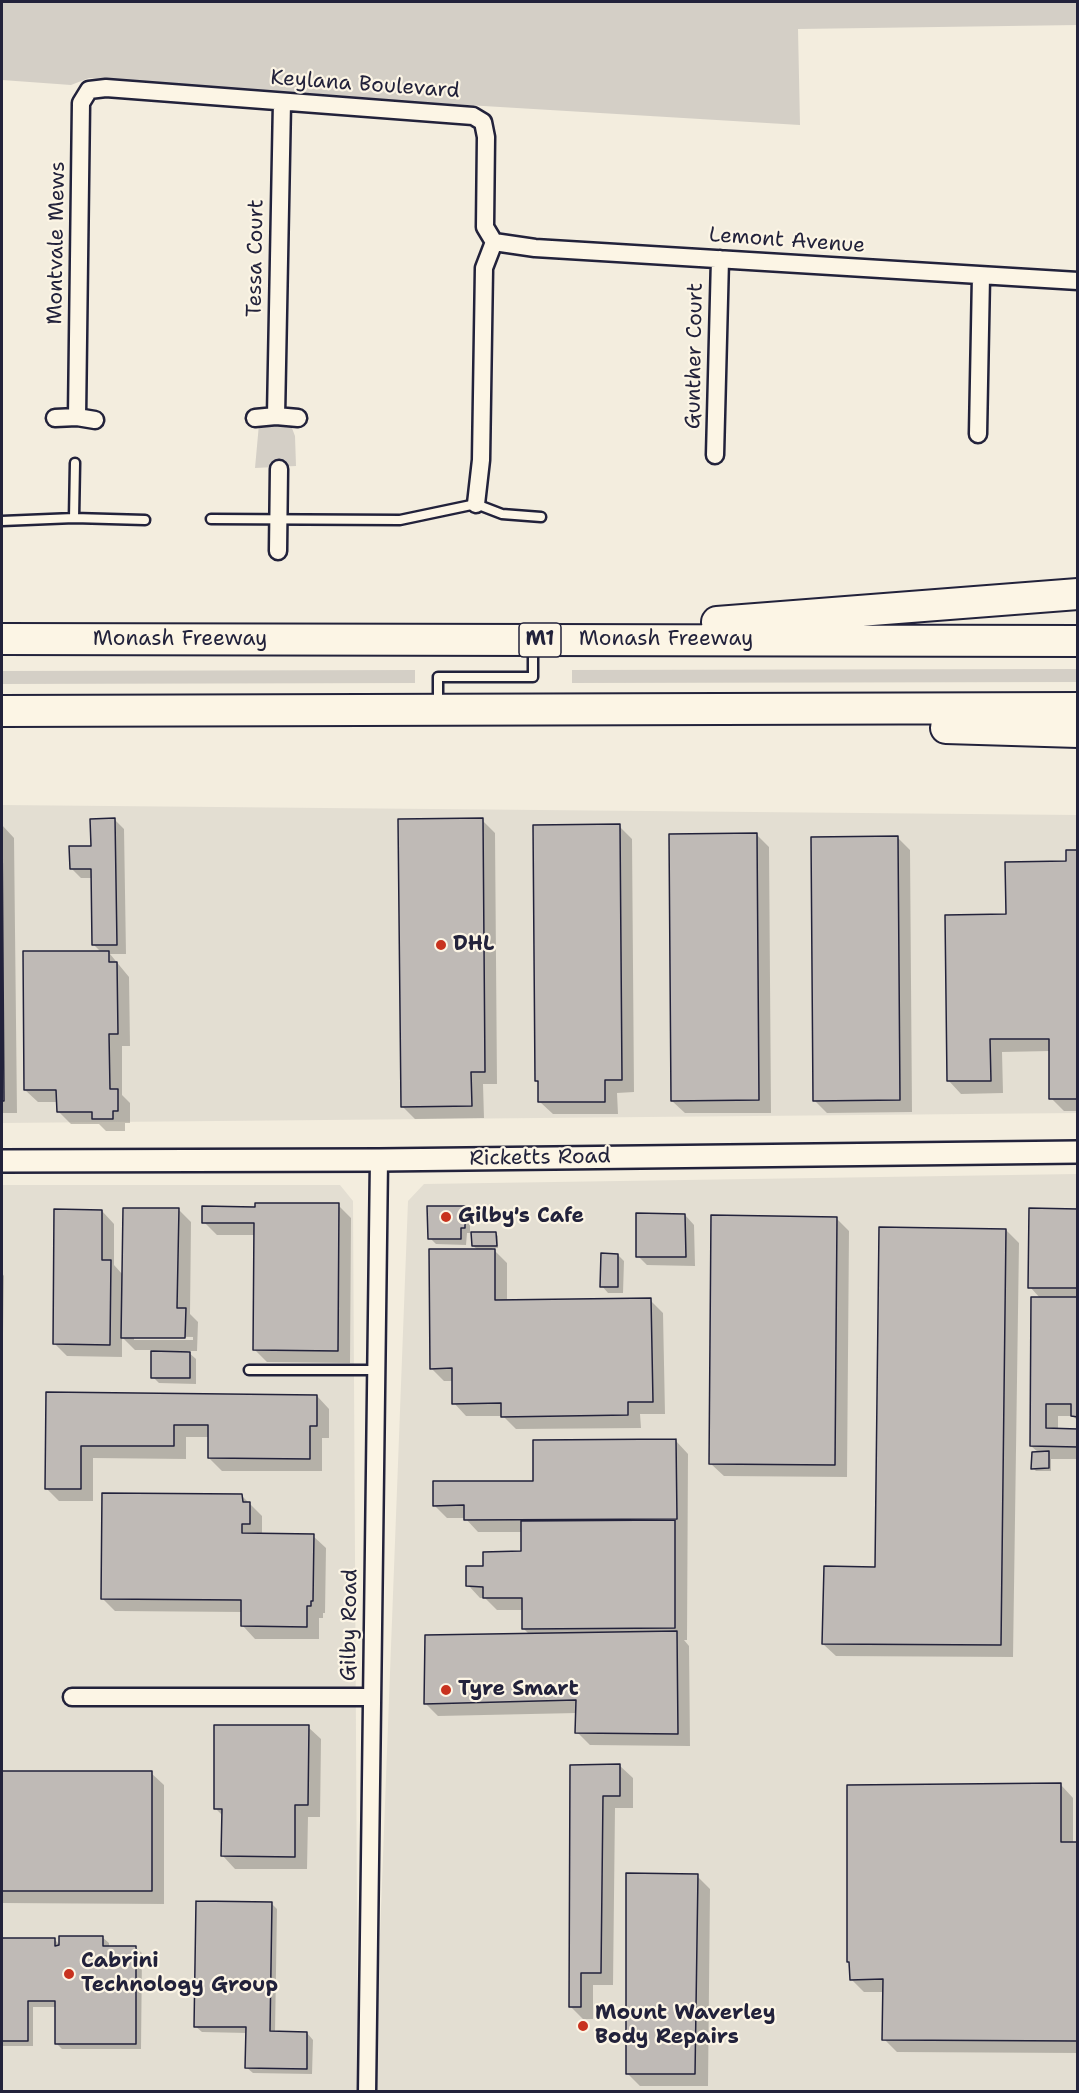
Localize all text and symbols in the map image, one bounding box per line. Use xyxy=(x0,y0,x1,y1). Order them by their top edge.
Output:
street label: Keylana Boulevard xyxy=(270,66,460,104)
street label: Montvale Mews xyxy=(43,161,71,325)
street label: Tessa Court xyxy=(242,199,270,317)
street label: Lemont Avenue xyxy=(708,223,866,259)
street label: Gunther Court xyxy=(681,283,709,429)
road number: M1 xyxy=(519,623,561,657)
street label: Monash Freeway xyxy=(93,627,267,653)
street label: Monash Freeway xyxy=(579,627,753,653)
place label: DHL xyxy=(453,932,494,958)
marker: DHL xyxy=(434,938,448,952)
street label: Ricketts Road xyxy=(469,1144,611,1172)
place label: Gilby's Cafe xyxy=(458,1204,584,1230)
marker: Gilby's Cafe xyxy=(439,1210,453,1224)
street label: Gilby Road xyxy=(336,1569,364,1681)
place label: Tyre Smart xyxy=(458,1677,579,1703)
marker: Tyre Smart xyxy=(439,1683,453,1697)
place label: Cabrini Technology Group xyxy=(81,1949,278,1999)
marker: Cabrini Technology Group xyxy=(62,1967,76,1981)
place label: Mount Waverley Body Repairs xyxy=(595,2001,776,2051)
marker: Mount Waverley Body Repairs xyxy=(576,2019,590,2033)

